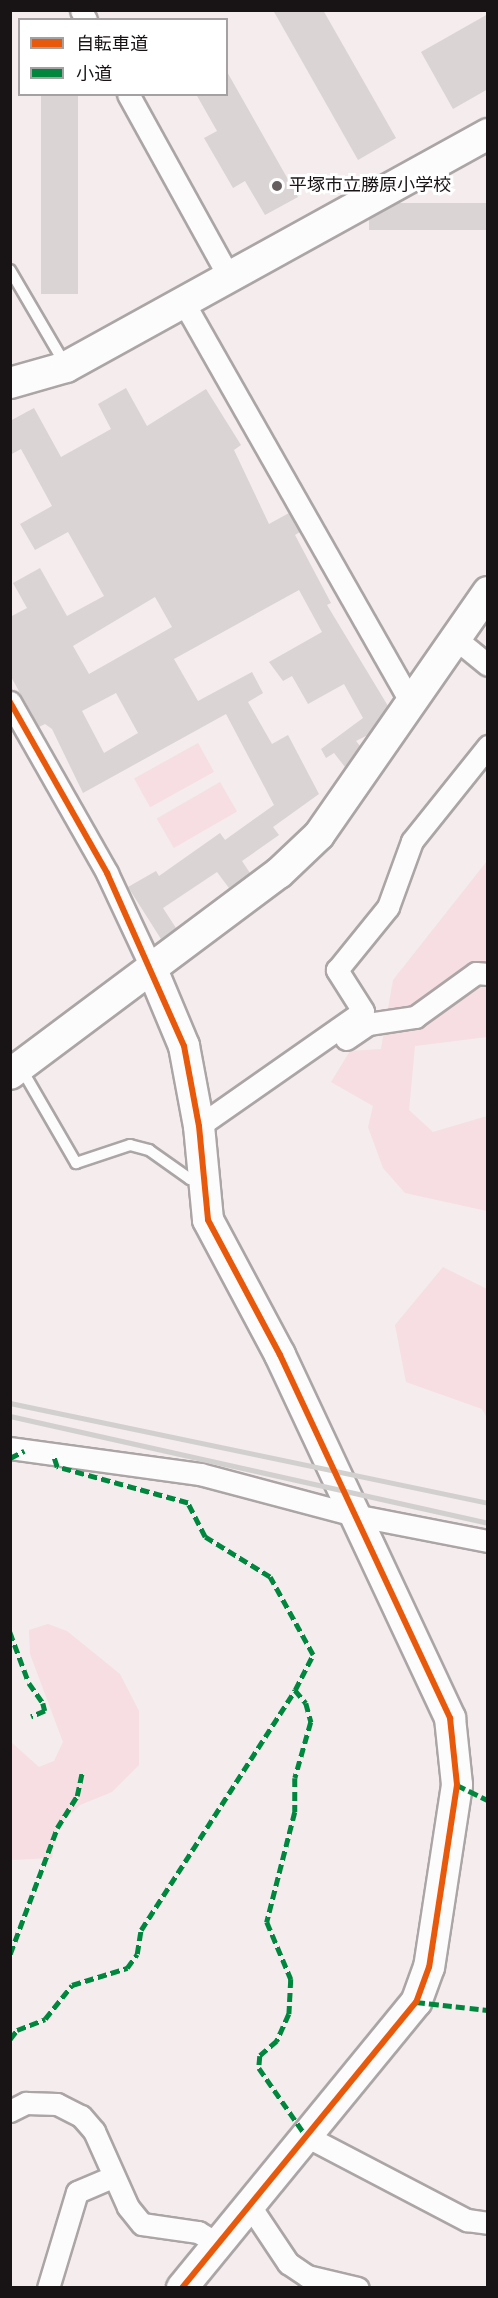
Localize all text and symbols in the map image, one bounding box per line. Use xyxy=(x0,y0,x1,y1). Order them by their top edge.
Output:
legend xyxy=(18,18,228,96)
text: 自転車道 xyxy=(76,32,148,57)
text: 小道 xyxy=(76,62,112,87)
place label: 平塚市立勝原小学校 xyxy=(289,175,451,197)
marker: 平塚市立勝原小学校 xyxy=(270,179,284,193)

